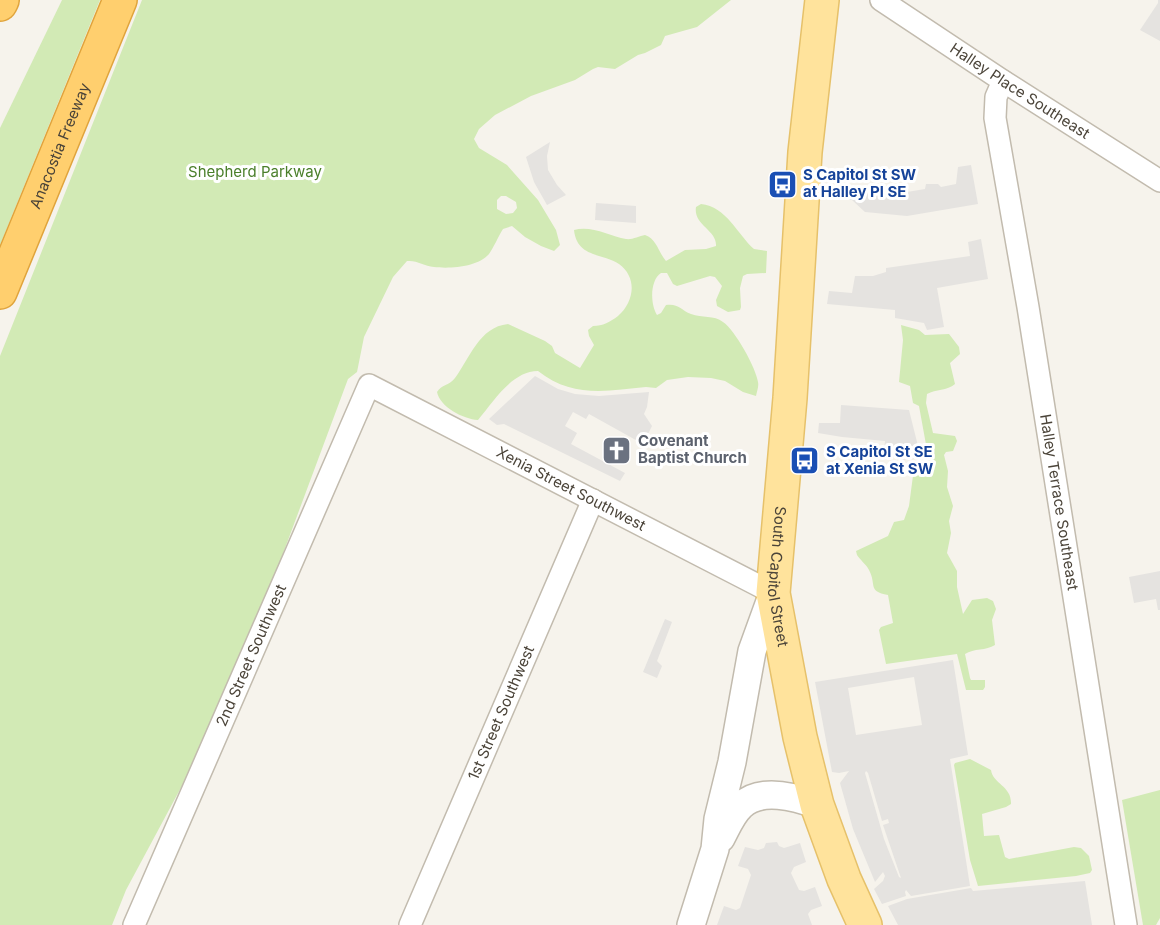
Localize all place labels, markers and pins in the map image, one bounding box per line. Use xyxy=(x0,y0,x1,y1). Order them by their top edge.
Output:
place label: S Capitol St SW at Halley Pl SE xyxy=(803,165,917,201)
bus stop icon: S Capitol St SW at Halley Pl SE xyxy=(766,168,798,200)
place label: Covenant Baptist Church xyxy=(638,431,747,467)
church icon: Covenant Baptist Church xyxy=(601,434,633,466)
place label: S Capitol St SE at Xenia St SW xyxy=(826,442,934,478)
bus stop icon: S Capitol St SE at Xenia St SW xyxy=(789,445,821,477)

